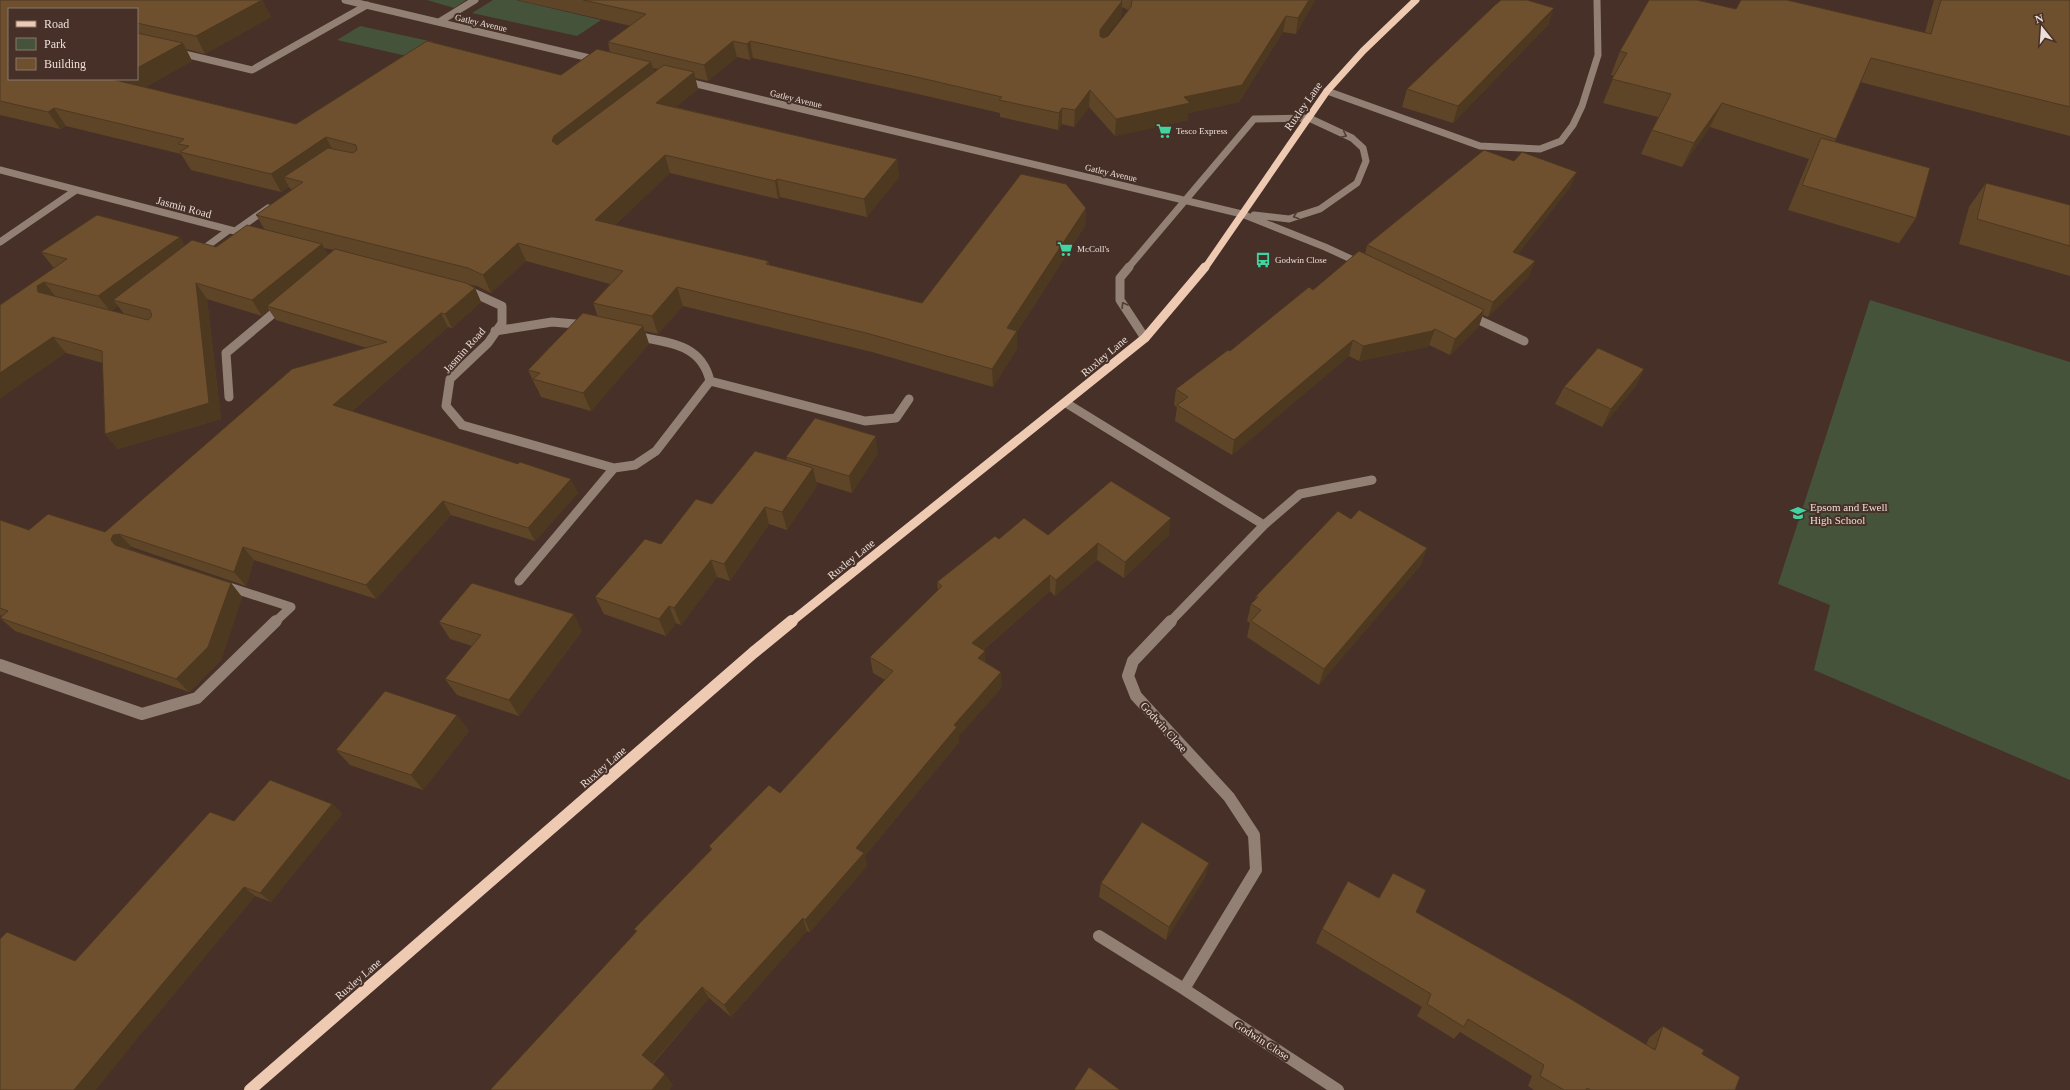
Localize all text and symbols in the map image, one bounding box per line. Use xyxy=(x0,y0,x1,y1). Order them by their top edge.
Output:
legend xyxy=(8,8,138,80)
north arrow xyxy=(2022,8,2062,48)
street label: Gatley Avenue xyxy=(454,12,508,34)
text: N xyxy=(2034,12,2045,25)
text: Road xyxy=(44,17,69,31)
text: Park xyxy=(44,37,66,51)
text: Building xyxy=(44,57,86,71)
street label: Ruxley Lane xyxy=(1282,79,1324,133)
street label: Gatley Avenue xyxy=(769,88,823,110)
supermarket icon: Tesco Express xyxy=(1155,122,1173,140)
place label: Tesco Express xyxy=(1176,126,1228,136)
one-way arrow xyxy=(1340,130,1348,138)
street label: Gatley Avenue xyxy=(1084,162,1138,184)
street label: Jasmin Road xyxy=(155,194,213,220)
one-way arrow xyxy=(1293,211,1300,220)
supermarket icon: McColl's xyxy=(1056,240,1074,258)
place label: McColl's xyxy=(1077,244,1110,254)
bus stop icon: Godwin Close xyxy=(1254,251,1272,269)
place label: Godwin Close xyxy=(1275,255,1327,265)
one-way arrow xyxy=(1121,302,1128,309)
street label: Jasmin Road xyxy=(441,325,488,375)
street label: Ruxley Lane xyxy=(1078,333,1130,379)
place label: Epsom and Ewell High School xyxy=(1810,501,1888,526)
school or university icon: Epsom and Ewell High School xyxy=(1789,504,1807,522)
street label: Ruxley Lane xyxy=(825,536,877,581)
street label: Godwin Close xyxy=(1138,699,1190,755)
street label: Ruxley Lane xyxy=(578,744,628,790)
street label: Ruxley Lane xyxy=(333,956,383,1002)
street label: Godwin Close xyxy=(1232,1018,1292,1062)

